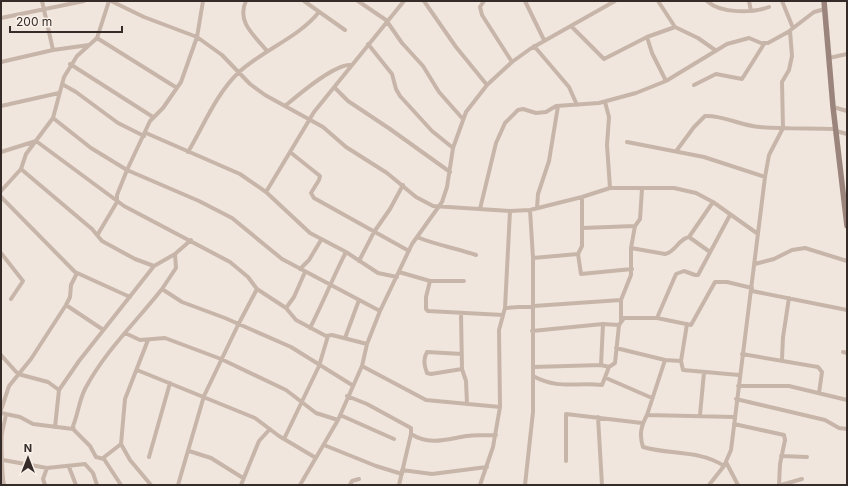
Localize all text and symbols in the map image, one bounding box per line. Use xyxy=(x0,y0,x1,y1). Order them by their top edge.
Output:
scale bar xyxy=(10,8,122,34)
text: 200 m xyxy=(16,14,52,29)
north arrow xyxy=(8,438,48,478)
text: N xyxy=(24,441,32,455)

